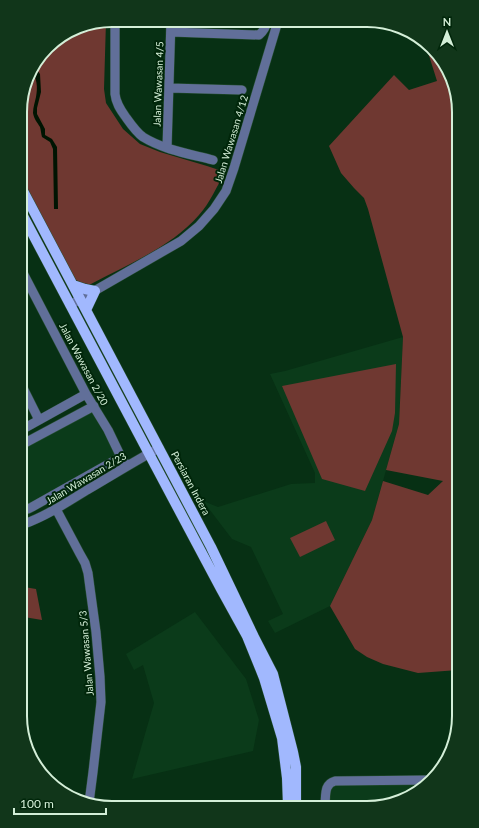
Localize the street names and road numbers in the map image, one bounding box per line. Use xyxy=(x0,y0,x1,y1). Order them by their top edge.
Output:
street label: Jalan Wawasan 4/5 xyxy=(151,41,165,127)
street label: Jalan Wawasan 4/12 xyxy=(212,93,250,184)
street label: Jalan Wawasan 2/20 xyxy=(57,321,111,407)
street label: Jalan Wawasan 2/23 xyxy=(44,449,128,507)
street label: Persiaran Indera xyxy=(169,449,213,517)
street label: Jalan Wawasan 5/3 xyxy=(76,610,96,696)

